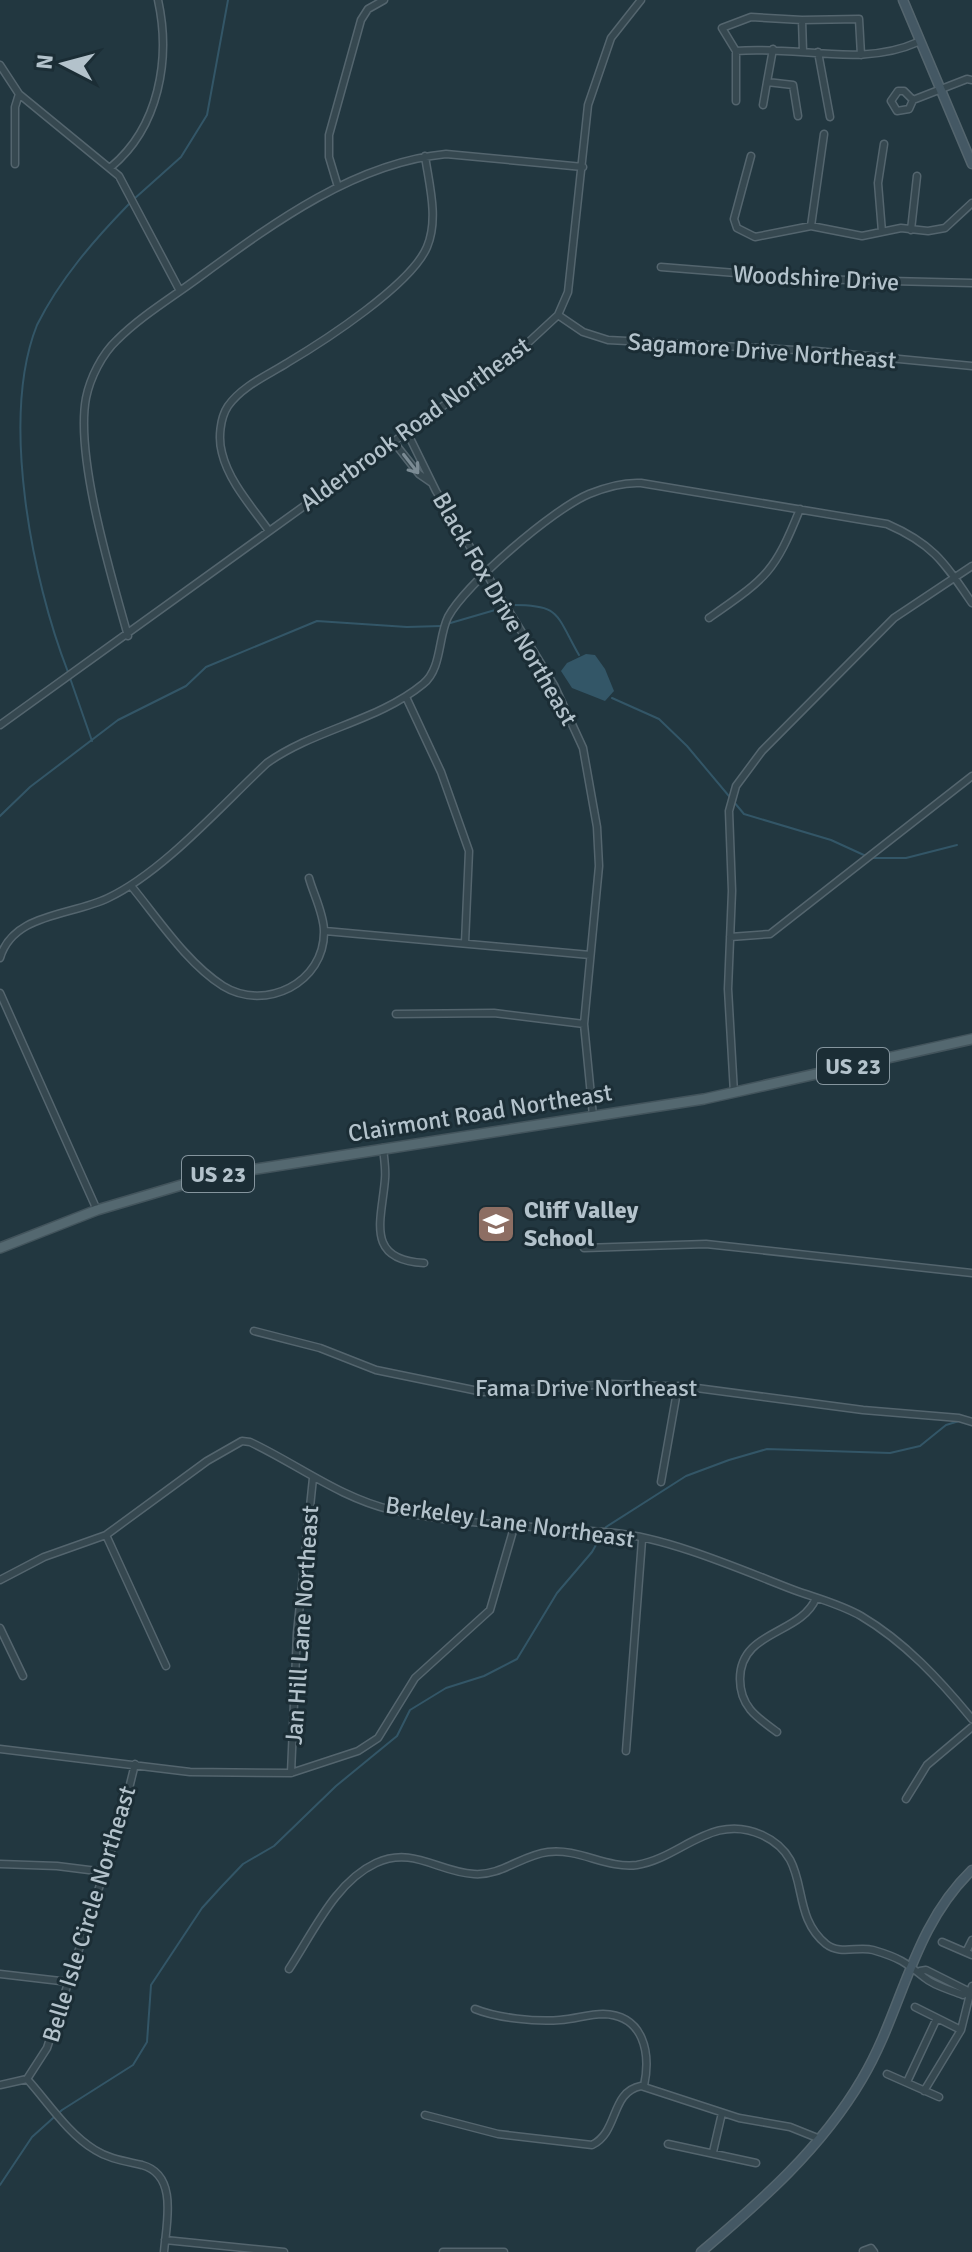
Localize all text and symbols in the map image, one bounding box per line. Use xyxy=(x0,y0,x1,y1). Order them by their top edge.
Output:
north arrow xyxy=(24,24,104,104)
text: N xyxy=(30,53,59,71)
street label: Woodshire Drive xyxy=(732,259,900,297)
street label: Sagamore Drive Northeast xyxy=(627,327,897,375)
street label: Alderbrook Road Northeast xyxy=(294,330,536,518)
one-way arrow xyxy=(402,453,420,474)
street label: Black Fox Drive Northeast xyxy=(426,487,584,731)
road number: US 23 xyxy=(817,1048,889,1084)
street label: Clairmont Road Northeast xyxy=(346,1077,614,1149)
road number: US 23 xyxy=(182,1156,254,1192)
place label: Cliff Valley School xyxy=(524,1195,638,1253)
school or university icon: Cliff Valley School xyxy=(475,1203,517,1245)
street label: Fama Drive Northeast xyxy=(475,1373,697,1403)
street label: Berkeley Lane Northeast xyxy=(383,1490,637,1554)
street label: Jan Hill Lane Northeast xyxy=(279,1504,325,1746)
street label: Belle Isle Circle Northeast xyxy=(36,1782,142,2046)

